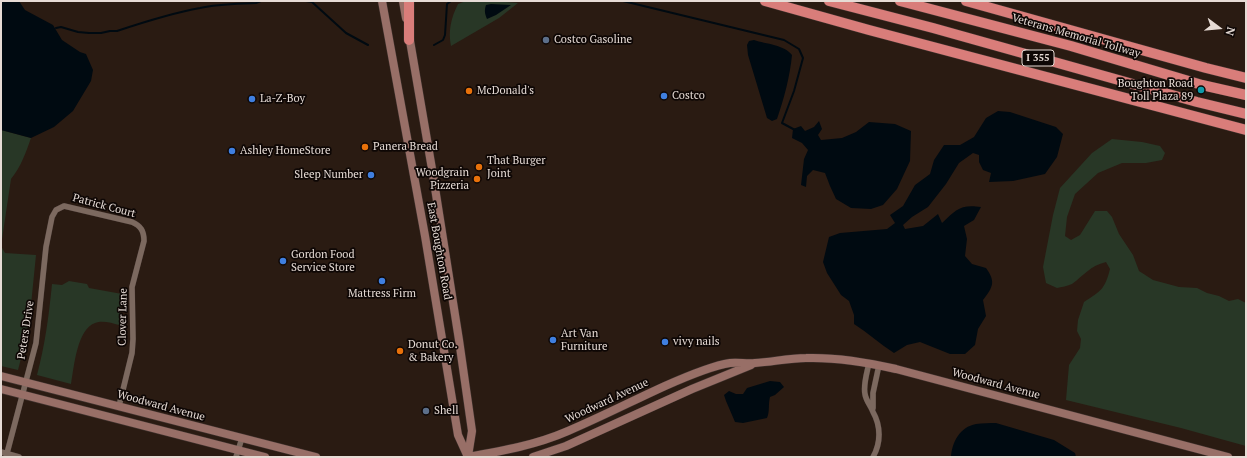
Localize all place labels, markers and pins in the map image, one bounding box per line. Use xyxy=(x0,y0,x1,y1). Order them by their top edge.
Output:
place label: Costco Gasoline xyxy=(554,33,632,47)
marker: Costco Gasoline xyxy=(541,35,551,45)
place label: Boughton Road Toll Plaza 89 xyxy=(1118,77,1193,103)
place label: McDonald's xyxy=(477,84,534,98)
marker: Boughton Road Toll Plaza 89 xyxy=(1196,85,1206,95)
marker: McDonald's xyxy=(464,86,474,96)
place label: Costco xyxy=(672,89,705,103)
marker: Costco xyxy=(659,91,669,101)
place label: La-Z-Boy xyxy=(260,92,305,106)
marker: La-Z-Boy xyxy=(247,94,257,104)
place label: Panera Bread xyxy=(373,140,438,154)
marker: Panera Bread xyxy=(360,142,370,152)
place label: Ashley HomeStore xyxy=(240,144,331,158)
marker: Ashley HomeStore xyxy=(227,146,237,156)
place label: That Burger Joint xyxy=(487,154,545,180)
marker: That Burger Joint xyxy=(474,162,484,172)
place label: Woodgrain Pizzeria xyxy=(416,166,469,192)
place label: Sleep Number xyxy=(294,168,363,182)
marker: Sleep Number xyxy=(366,170,376,180)
marker: Woodgrain Pizzeria xyxy=(472,174,482,184)
place label: Gordon Food Service Store xyxy=(291,248,355,274)
marker: Gordon Food Service Store xyxy=(278,256,288,266)
marker: Mattress Firm xyxy=(377,276,387,286)
place label: Mattress Firm xyxy=(348,287,416,301)
place label: Art Van Furniture xyxy=(561,327,608,353)
marker: Art Van Furniture xyxy=(548,335,558,345)
place label: vivy nails xyxy=(673,335,719,349)
marker: vivy nails xyxy=(660,337,670,347)
place label: Donut Co. & Bakery xyxy=(408,338,457,364)
marker: Donut Co. & Bakery xyxy=(395,346,405,356)
place label: Shell xyxy=(434,404,459,418)
marker: Shell xyxy=(421,406,431,416)

